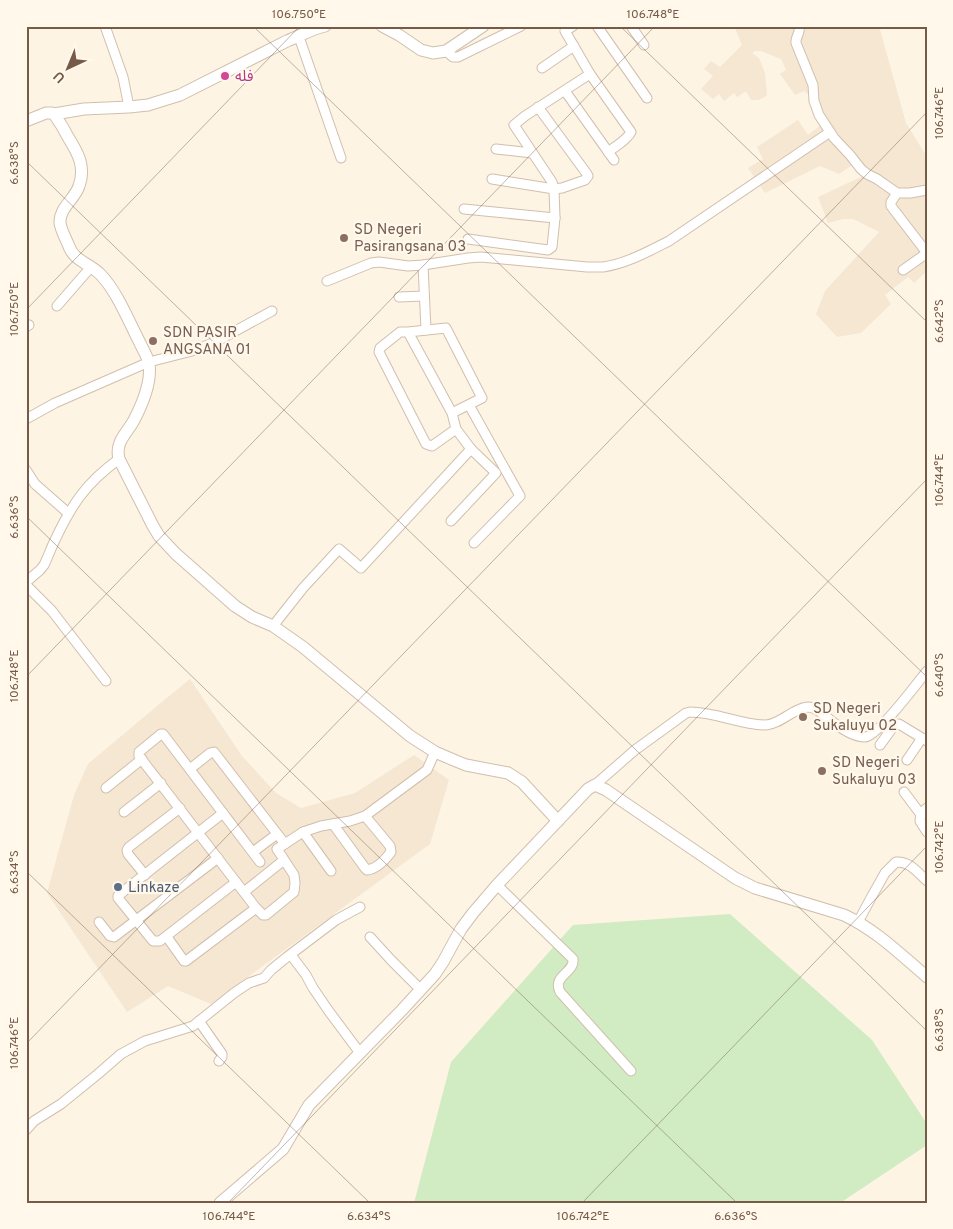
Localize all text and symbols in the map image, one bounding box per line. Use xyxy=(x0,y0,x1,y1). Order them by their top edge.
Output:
text: 106.750°E xyxy=(272,7,326,23)
text: 106.748°E xyxy=(627,7,679,23)
north arrow xyxy=(42,42,92,92)
text: U xyxy=(51,67,70,86)
place label: فله xyxy=(235,68,254,87)
marker: فله xyxy=(219,70,231,82)
text: 106.746°E xyxy=(932,87,948,139)
text: 6.638°S xyxy=(7,141,23,185)
place label: SD Negeri Pasirangsana 03 xyxy=(354,221,466,257)
marker: SD Negeri Pasirangsana 03 xyxy=(338,232,350,244)
text: 106.750°E xyxy=(7,282,23,336)
text: 6.642°S xyxy=(932,299,948,343)
place label: SDN PASIR ANGSANA 01 xyxy=(163,324,251,360)
marker: SDN PASIR ANGSANA 01 xyxy=(147,335,159,347)
text: 106.744°E xyxy=(932,454,948,506)
text: 6.636°S xyxy=(7,495,23,539)
text: 106.748°E xyxy=(7,650,23,702)
text: 6.640°S xyxy=(932,653,948,697)
place label: SD Negeri Sukaluyu 02 xyxy=(813,700,897,736)
marker: SD Negeri Sukaluyu 02 xyxy=(797,711,809,723)
place label: SD Negeri Sukaluyu 03 xyxy=(832,754,916,790)
marker: SD Negeri Sukaluyu 03 xyxy=(816,765,828,777)
text: 106.742°E xyxy=(932,821,948,873)
text: 6.634°S xyxy=(7,850,23,894)
place label: Linkaze xyxy=(128,879,180,898)
marker: Linkaze xyxy=(112,881,124,893)
text: 6.638°S xyxy=(932,1008,948,1052)
text: 106.746°E xyxy=(7,1017,23,1069)
text: 106.744°E xyxy=(203,1209,255,1225)
text: 6.634°S xyxy=(347,1209,391,1225)
text: 106.742°E xyxy=(557,1209,609,1225)
text: 6.636°S xyxy=(714,1209,758,1225)

